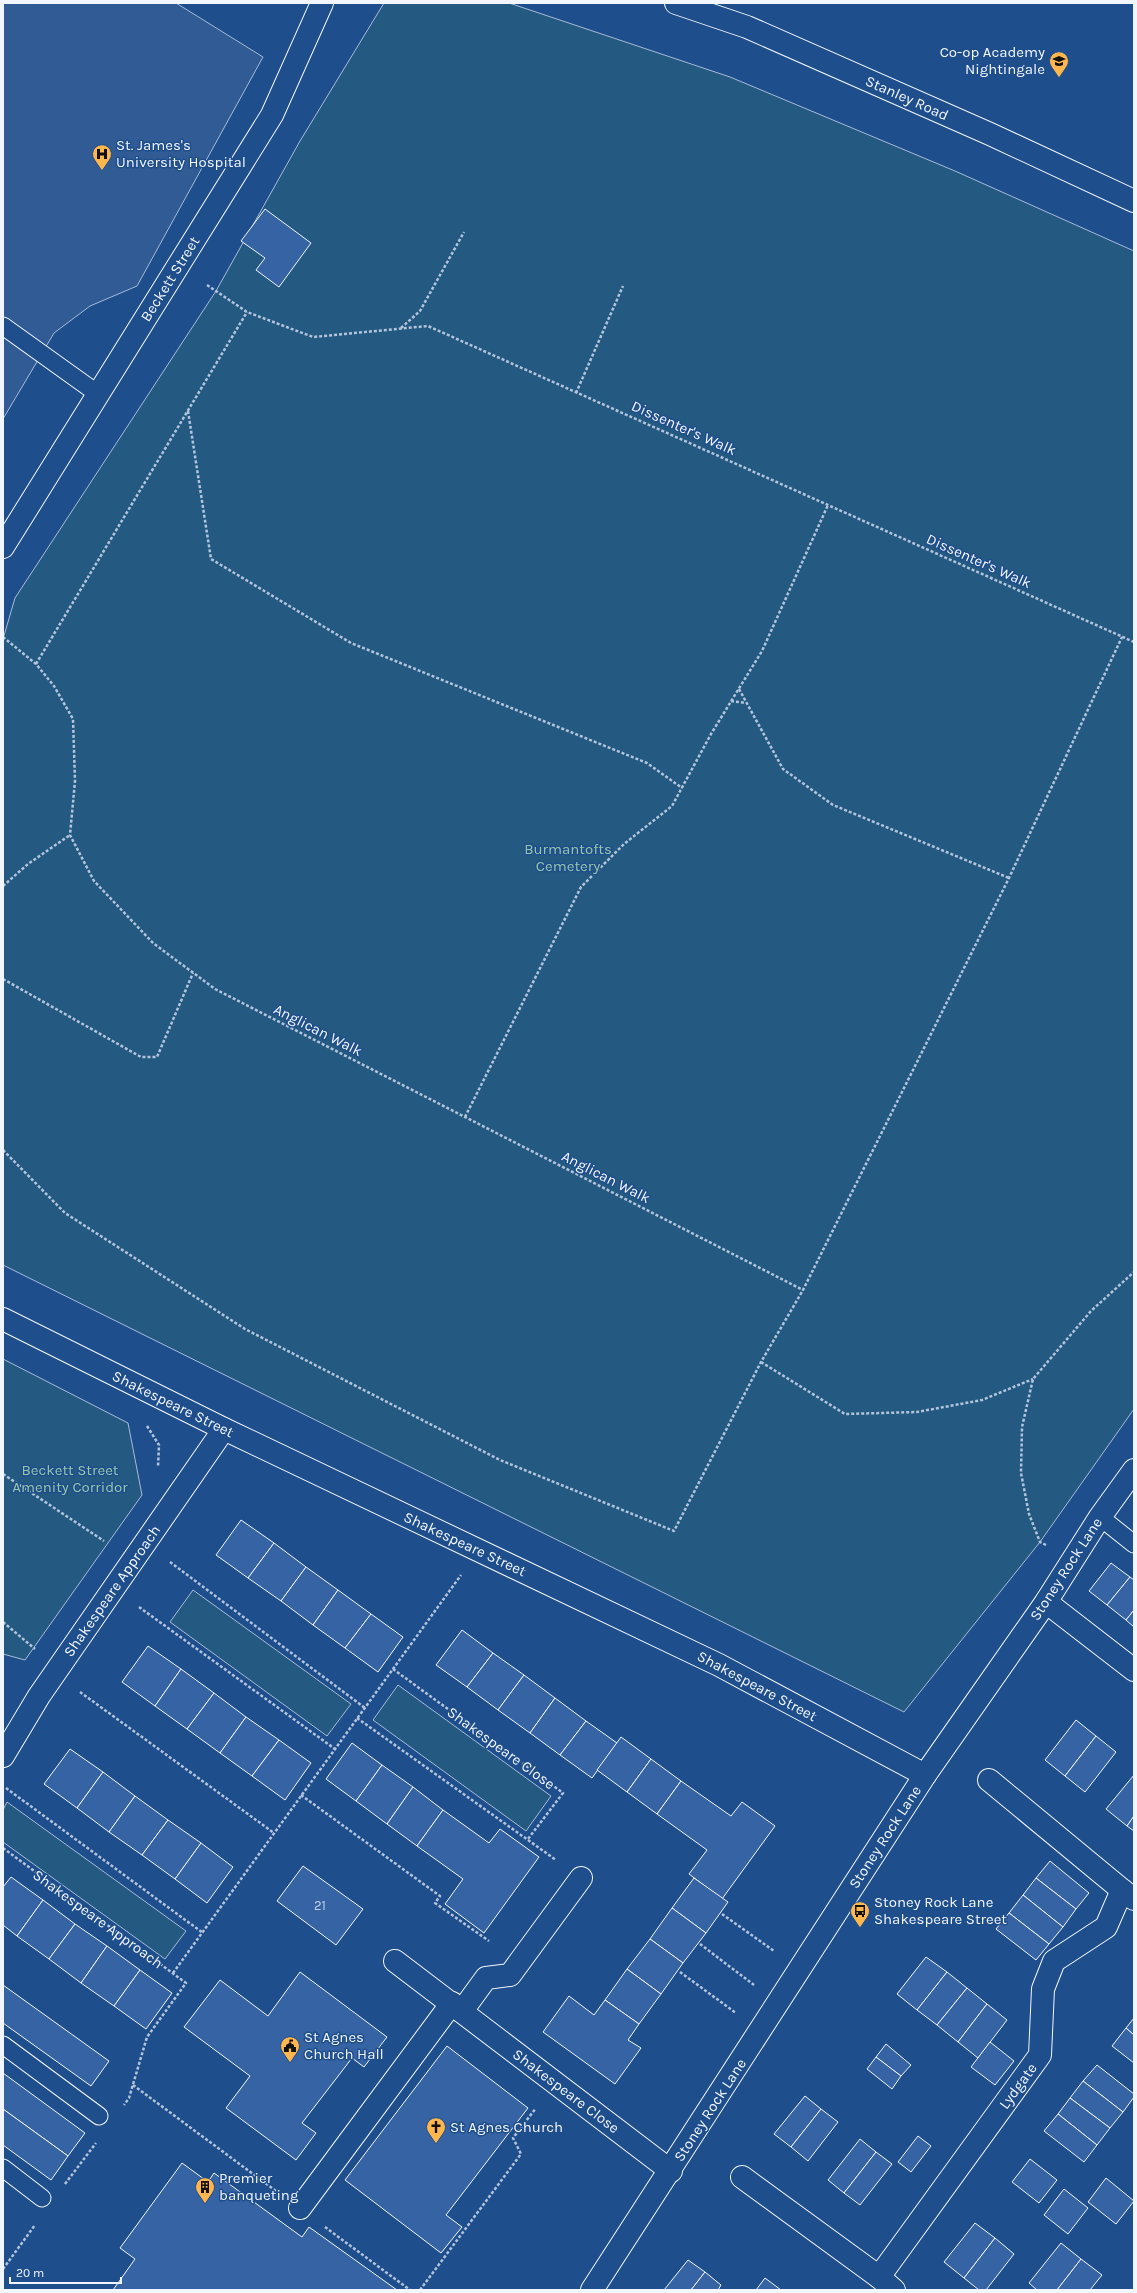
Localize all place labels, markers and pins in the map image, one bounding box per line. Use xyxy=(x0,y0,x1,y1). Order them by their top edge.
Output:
place label: Co-op Academy Nightingale xyxy=(940,43,1045,78)
school or university icon: Co-op Academy Nightingale xyxy=(1048,50,1070,78)
place label: St. James's University Hospital xyxy=(116,136,246,171)
hospital icon: St. James's University Hospital xyxy=(91,143,113,171)
place label: Stoney Rock Lane Shakespeare Street xyxy=(874,1893,1007,1928)
bus stop icon: Stoney Rock Lane Shakespeare Street xyxy=(849,1900,871,1928)
place label: St Agnes Church Hall xyxy=(304,2028,384,2063)
public building icon: St Agnes Church Hall xyxy=(279,2035,301,2063)
church icon: St Agnes Church xyxy=(425,2116,447,2144)
place label: St Agnes Church xyxy=(450,2118,563,2136)
place label: Premier banqueting xyxy=(219,2169,299,2204)
building icon: Premier banqueting xyxy=(194,2176,216,2204)

